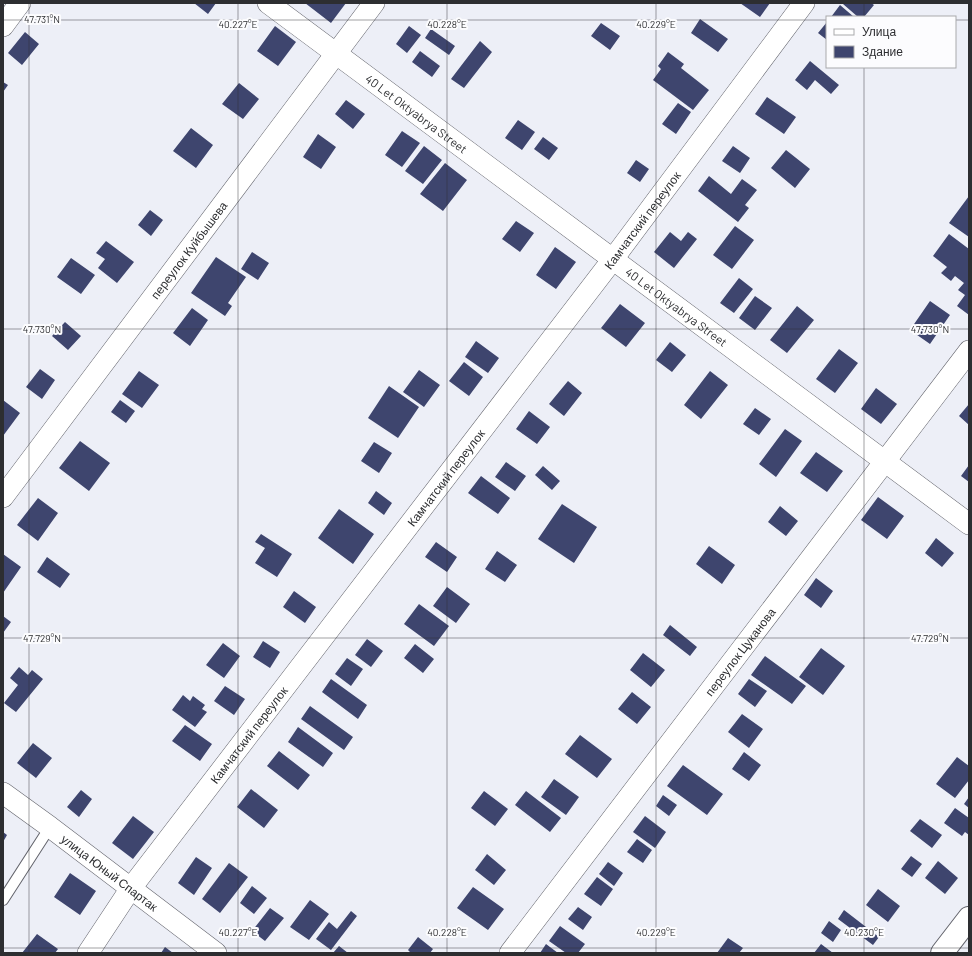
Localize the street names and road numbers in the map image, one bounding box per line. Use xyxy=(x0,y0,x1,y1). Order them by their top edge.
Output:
street label: 40 Let Oktyabrya Street xyxy=(363,71,470,156)
street label: Камчатский переулок xyxy=(601,168,684,272)
street label: переулок Куйбышева xyxy=(147,198,230,301)
street label: 40 Let Oktyabrya Street xyxy=(623,264,730,349)
street label: Камчатский переулок xyxy=(404,426,487,529)
street label: переулок Цуканова xyxy=(702,605,778,698)
street label: Камчатский переулок xyxy=(207,683,290,786)
street label: улица Юный Спартак xyxy=(58,831,161,914)

